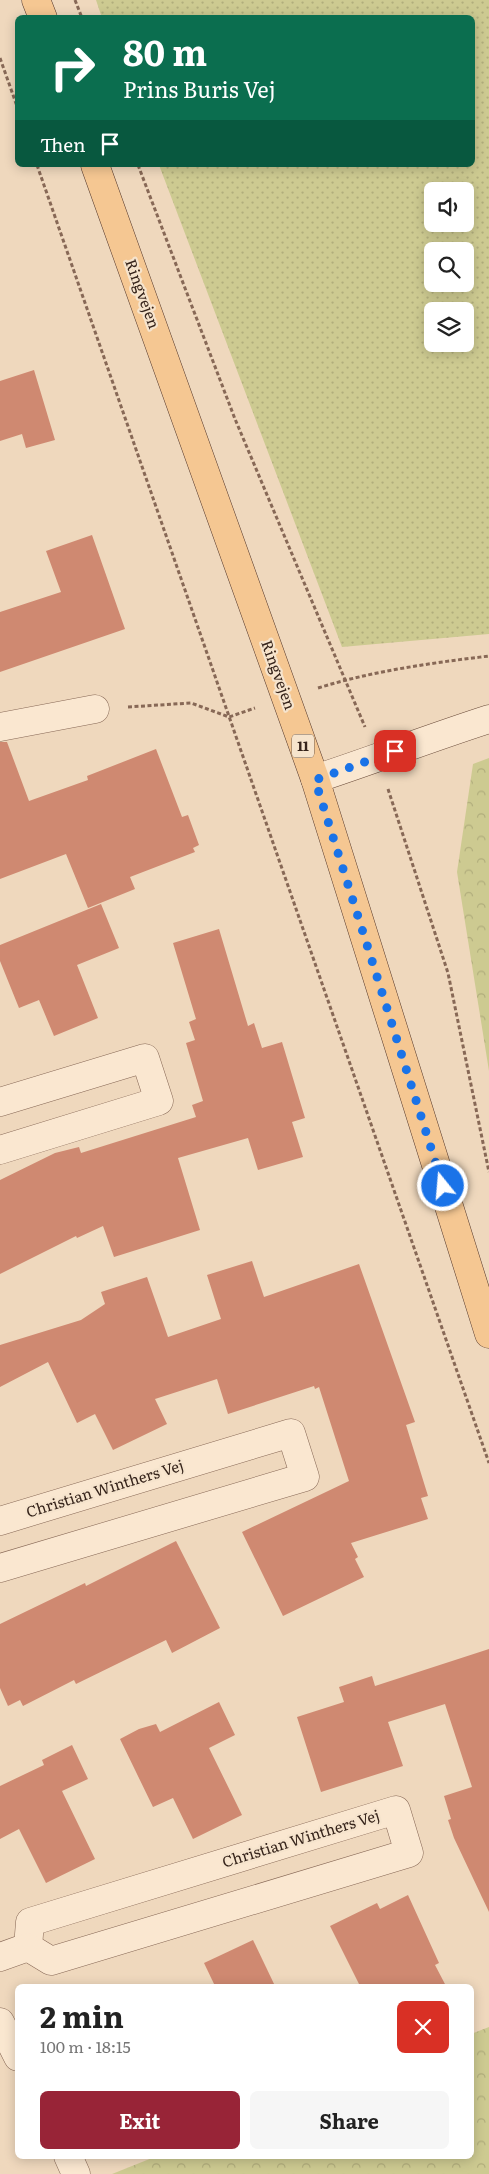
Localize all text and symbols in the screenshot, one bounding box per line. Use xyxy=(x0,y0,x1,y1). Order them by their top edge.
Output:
text: 80 m xyxy=(123,25,207,77)
icon: right xyxy=(40,35,105,100)
text: Prins Buris Vej xyxy=(123,72,275,105)
text: Then xyxy=(40,130,86,158)
icon: arrive xyxy=(96,130,124,158)
map controls xyxy=(424,182,474,352)
button: sound xyxy=(424,182,474,232)
button: search xyxy=(424,242,474,292)
street label: Ringvejen xyxy=(120,255,167,332)
button: layers xyxy=(424,302,474,352)
street label: Ringvejen xyxy=(256,636,303,713)
pin xyxy=(374,730,416,772)
road number: 11 xyxy=(292,734,314,758)
icon: arrive xyxy=(381,737,409,765)
position arrow xyxy=(416,1159,468,1211)
street label: Christian Winthers Vej xyxy=(23,1453,186,1522)
street label: Christian Winthers Vej xyxy=(219,1803,382,1872)
text: 2 min xyxy=(40,1993,124,2037)
button: close xyxy=(397,2001,449,2053)
text: 100 m · 18:15 xyxy=(40,2034,131,2058)
button: Exit xyxy=(40,2091,240,2149)
button: Share xyxy=(250,2091,449,2149)

